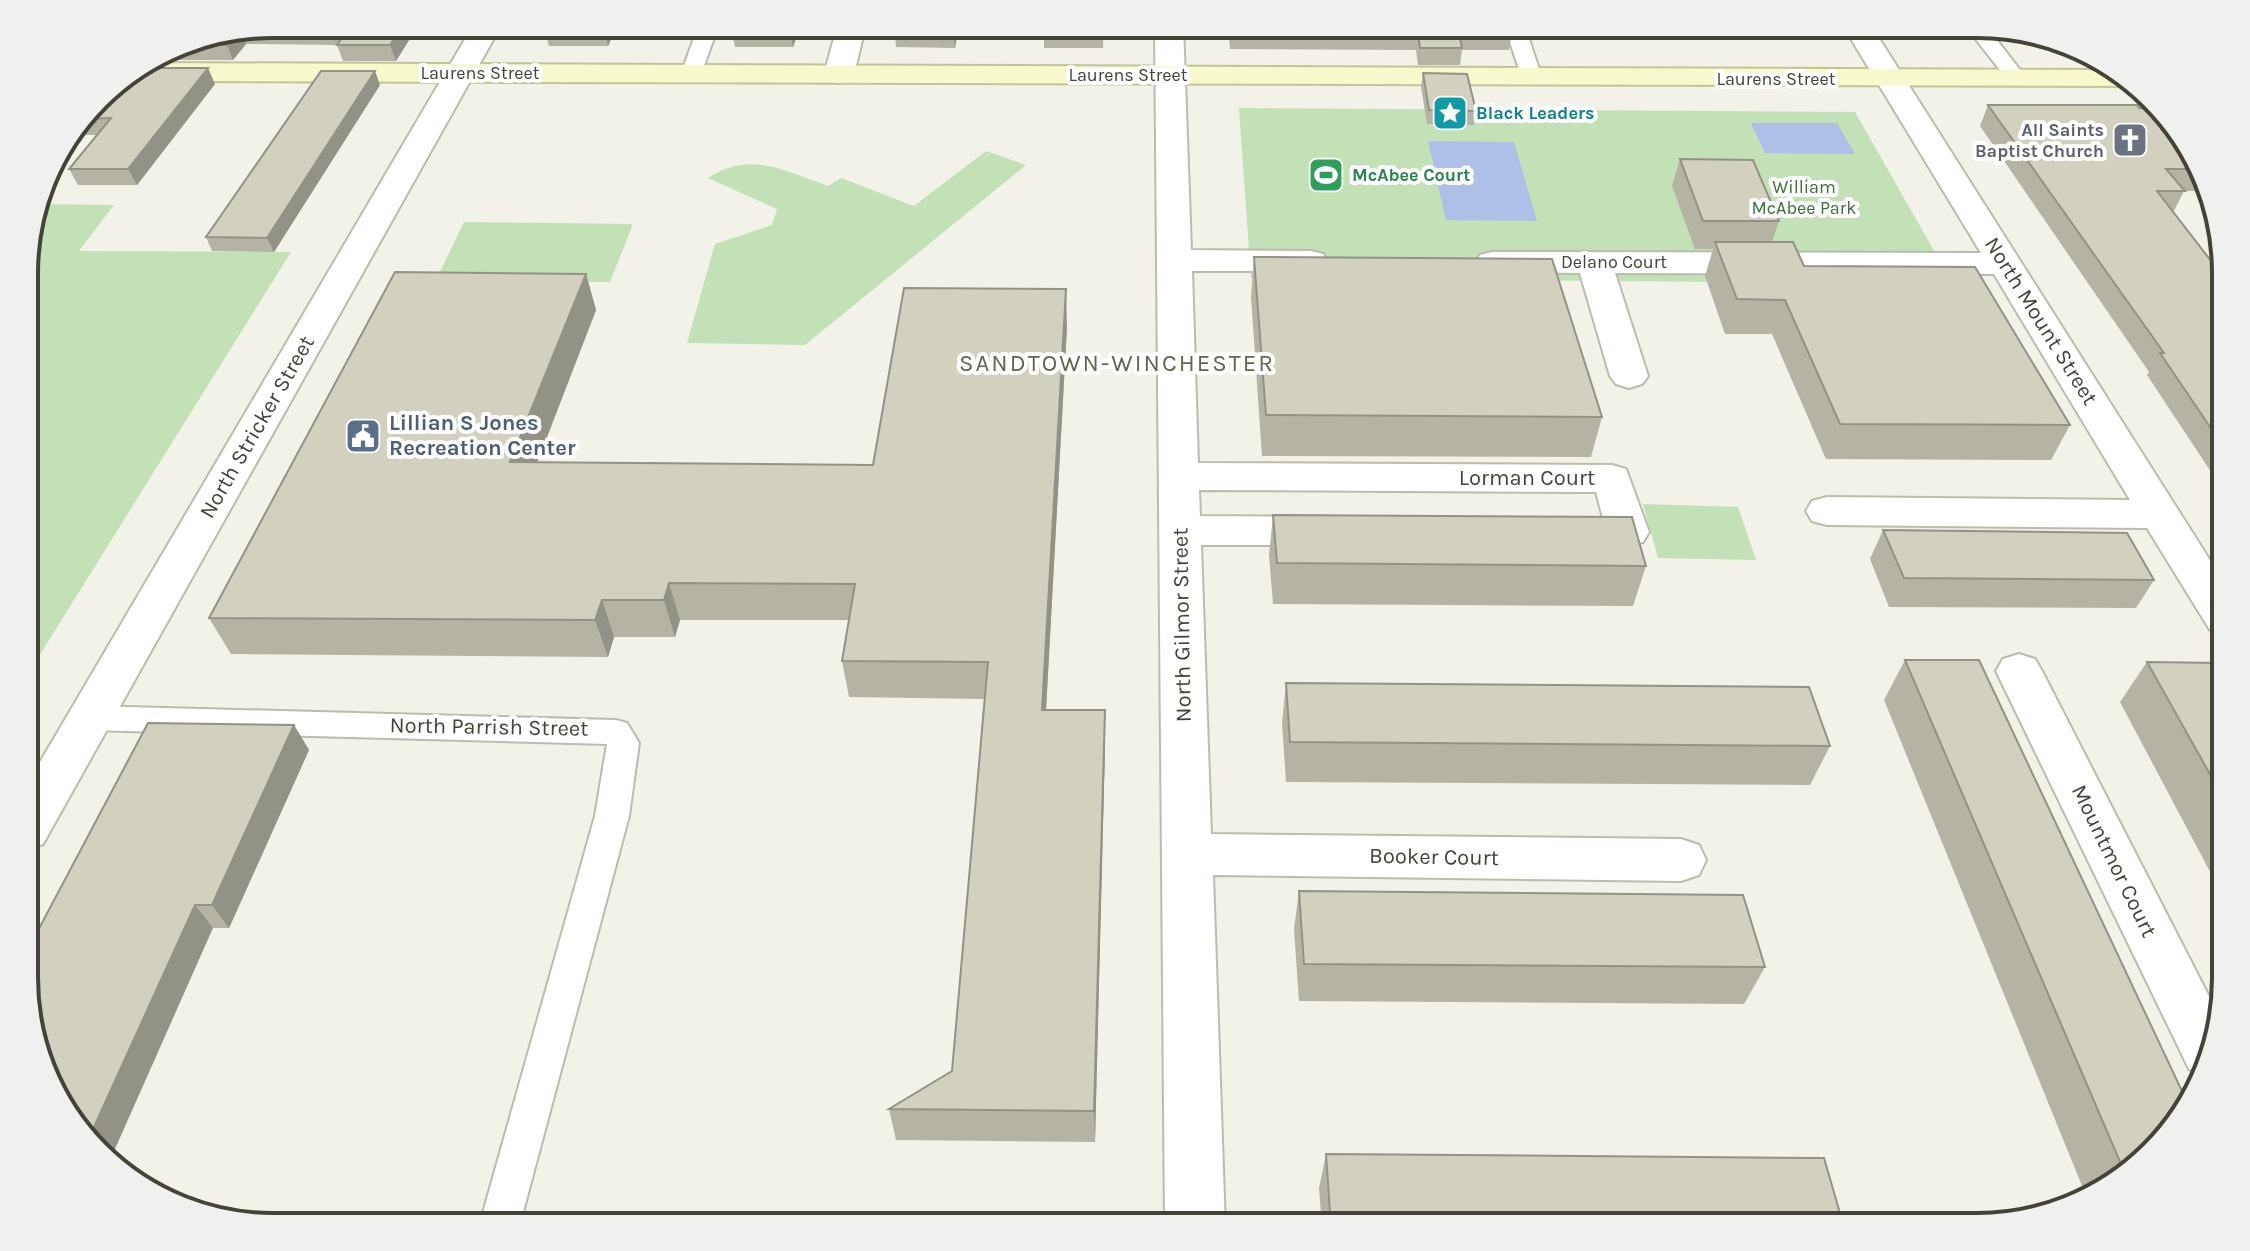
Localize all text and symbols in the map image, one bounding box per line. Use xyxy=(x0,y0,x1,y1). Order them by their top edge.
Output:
street label: Laurens Street xyxy=(421,62,540,84)
street label: Laurens Street xyxy=(1069,64,1188,86)
street label: Laurens Street xyxy=(1717,68,1836,90)
place icon: Black Leaders xyxy=(1431,94,1469,132)
place label: Black Leaders xyxy=(1476,102,1595,124)
place label: All Saints Baptist Church xyxy=(1975,119,2104,162)
church icon: All Saints Baptist Church xyxy=(2111,121,2149,159)
sports icon: McAbee Court xyxy=(1307,156,1345,194)
place label: McAbee Court xyxy=(1352,164,1470,186)
park label: William McAbee Park xyxy=(1752,176,1856,219)
street label: North Mount Street xyxy=(1979,232,2103,410)
street label: Delano Court xyxy=(1561,251,1667,273)
street label: North Stricker Street xyxy=(194,331,320,523)
district label: SANDTOWN-WINCHESTER xyxy=(959,349,1275,377)
place label: Lillian S Jones Recreation Center xyxy=(389,410,576,461)
public building icon: Lillian S Jones Recreation Center xyxy=(344,417,382,455)
street label: Lorman Court xyxy=(1459,465,1595,491)
street label: North Gilmor Street xyxy=(1167,527,1197,723)
street label: North Parrish Street xyxy=(389,712,589,742)
street label: Mountmor Court xyxy=(2066,781,2162,941)
street label: Booker Court xyxy=(1369,843,1499,871)

